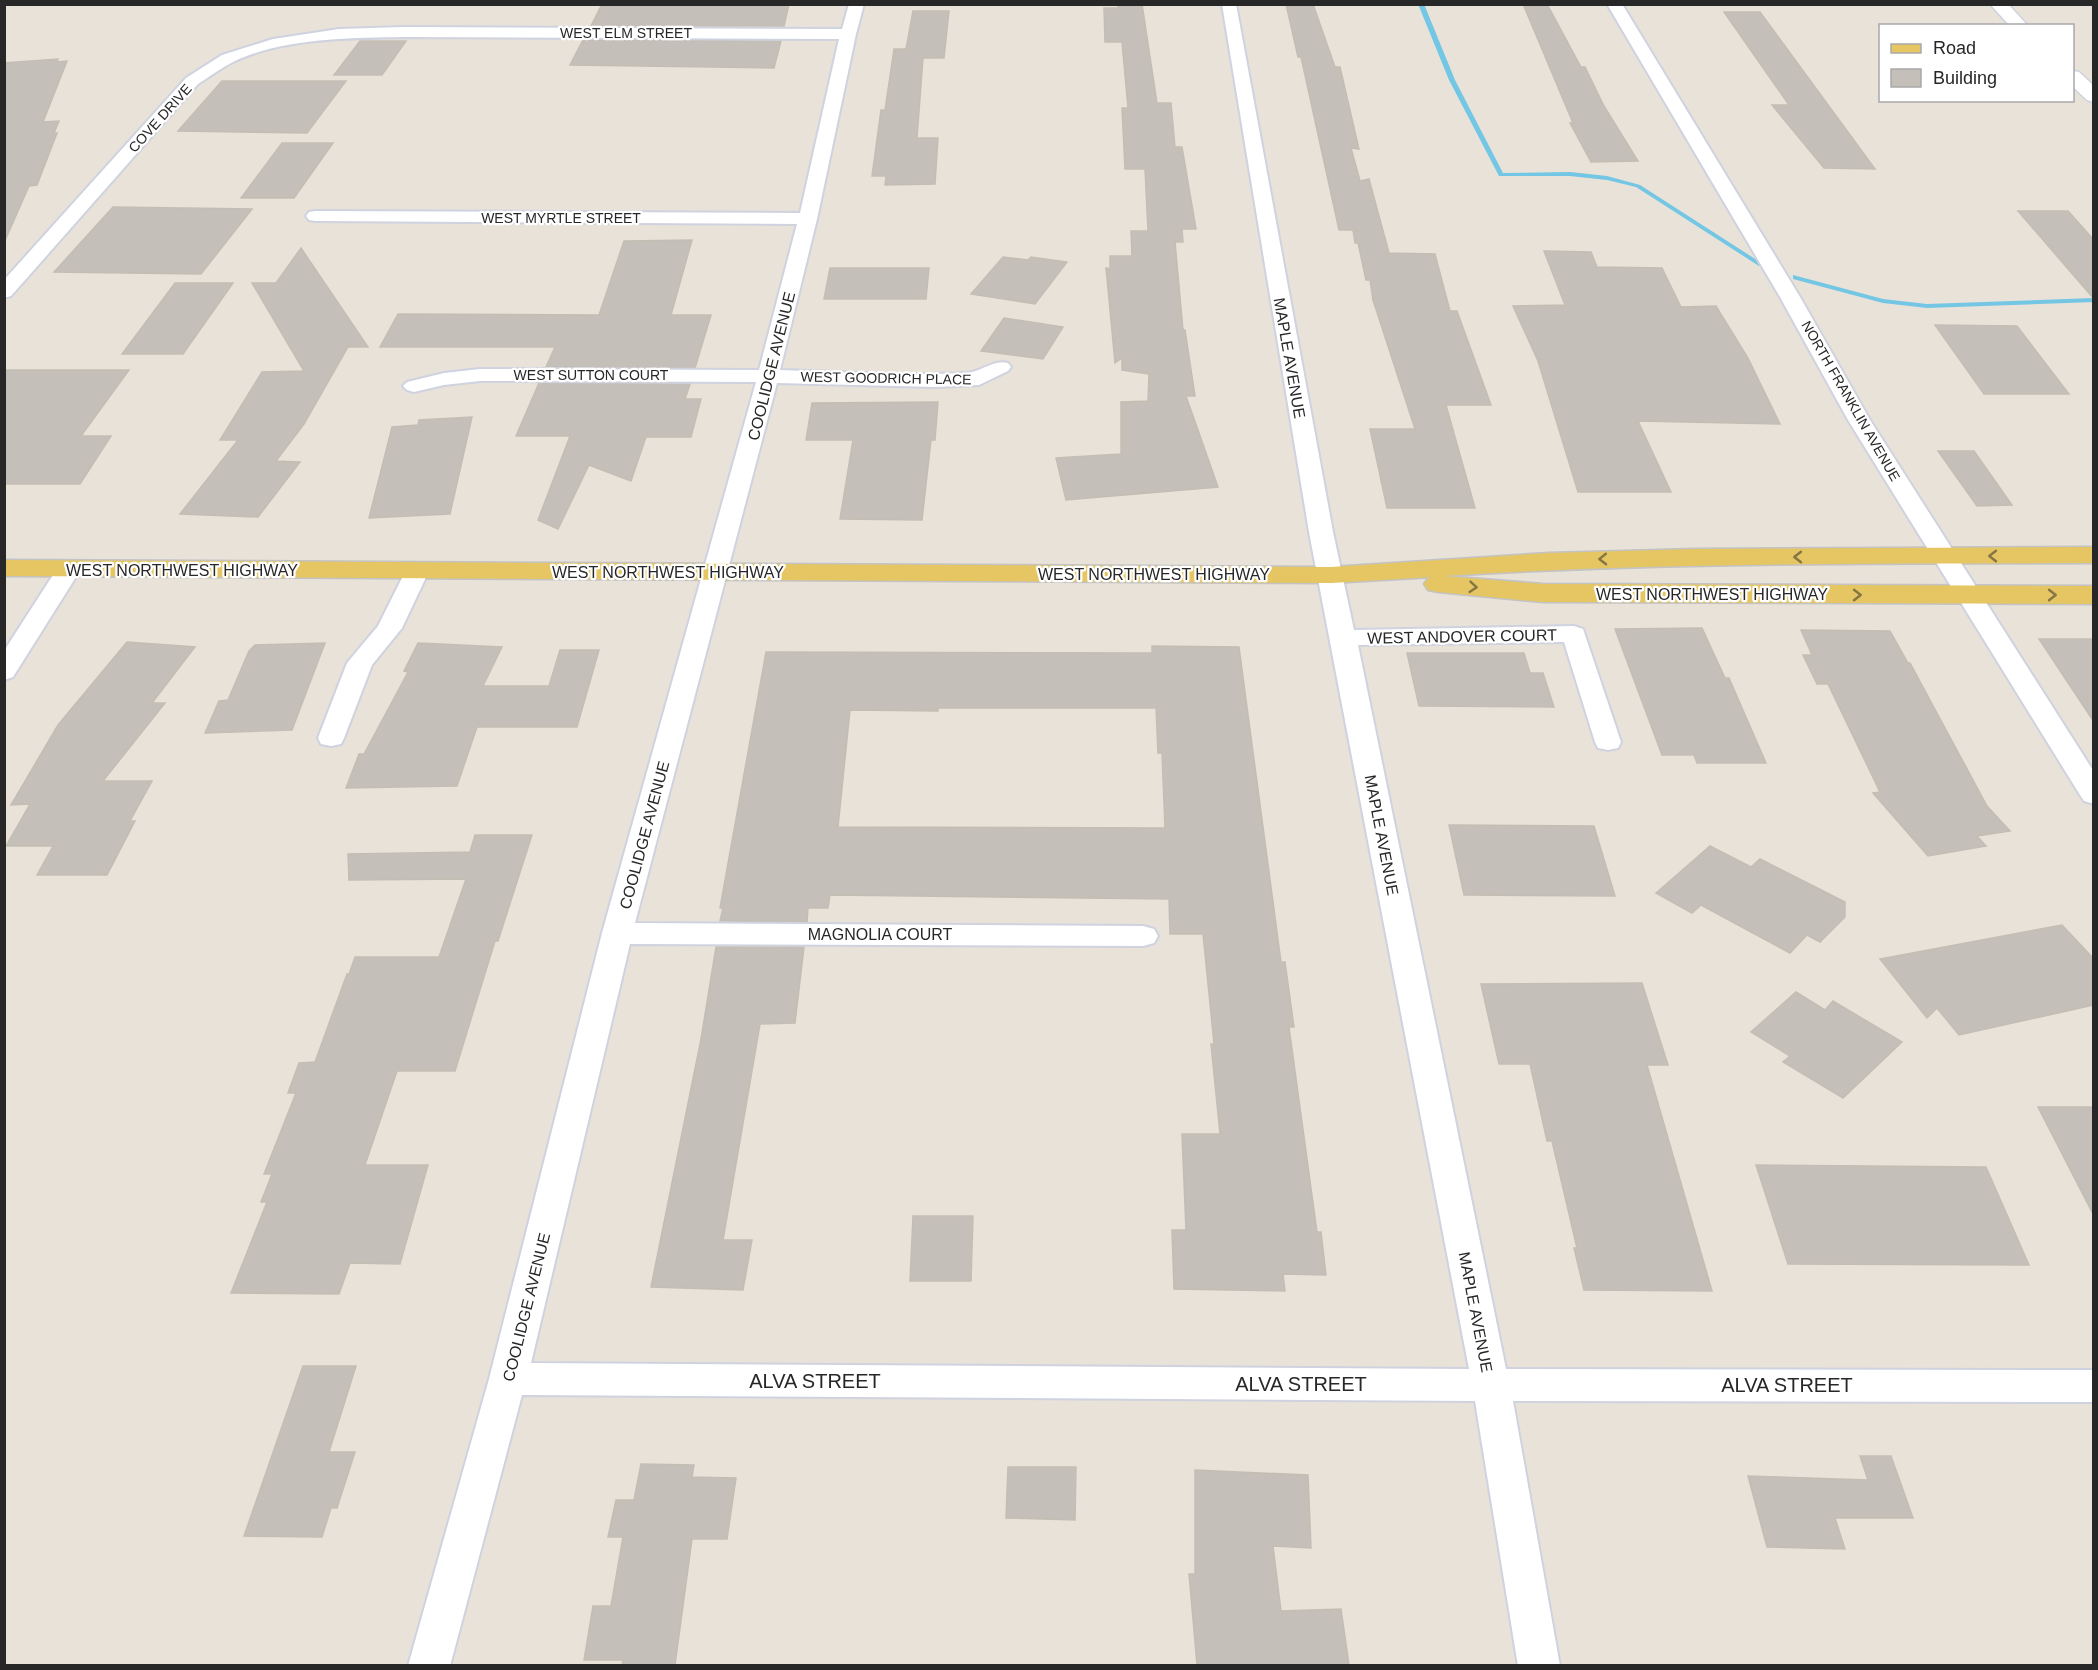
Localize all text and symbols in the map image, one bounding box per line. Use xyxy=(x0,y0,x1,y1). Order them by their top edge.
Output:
legend xyxy=(1879,24,2074,102)
street label: WEST ELM STREET xyxy=(560,25,692,41)
text: Road xyxy=(1933,38,1976,58)
text: Building xyxy=(1933,68,1997,88)
street label: COVE DRIVE xyxy=(125,81,195,155)
street label: WEST MYRTLE STREET xyxy=(481,210,641,226)
street label: COOLIDGE AVENUE xyxy=(745,290,798,442)
street label: MAPLE AVENUE xyxy=(1271,296,1309,420)
street label: NORTH FRANKLIN AVENUE xyxy=(1798,318,1904,484)
street label: WEST SUTTON COURT xyxy=(514,367,669,383)
street label: WEST GOODRICH PLACE xyxy=(800,369,972,387)
one-way arrow xyxy=(1989,550,1998,562)
one-way arrow xyxy=(1794,551,1803,563)
one-way arrow xyxy=(1599,553,1608,566)
street label: WEST NORTHWEST HIGHWAY xyxy=(66,562,298,579)
street label: WEST NORTHWEST HIGHWAY xyxy=(552,564,784,581)
street label: WEST NORTHWEST HIGHWAY xyxy=(1038,566,1270,583)
one-way arrow xyxy=(1469,580,1478,593)
street label: WEST NORTHWEST HIGHWAY xyxy=(1596,586,1828,603)
one-way arrow xyxy=(1852,589,1861,601)
one-way arrow xyxy=(2047,589,2056,601)
street label: WEST ANDOVER COURT xyxy=(1367,626,1557,647)
street label: COOLIDGE AVENUE xyxy=(617,759,672,911)
street label: MAPLE AVENUE xyxy=(1361,773,1402,897)
street label: MAGNOLIA COURT xyxy=(808,926,953,943)
street label: COOLIDGE AVENUE xyxy=(500,1231,553,1383)
street label: MAPLE AVENUE xyxy=(1455,1250,1496,1374)
street label: ALVA STREET xyxy=(749,1370,881,1392)
street label: ALVA STREET xyxy=(1235,1373,1367,1395)
street label: ALVA STREET xyxy=(1721,1374,1853,1396)

